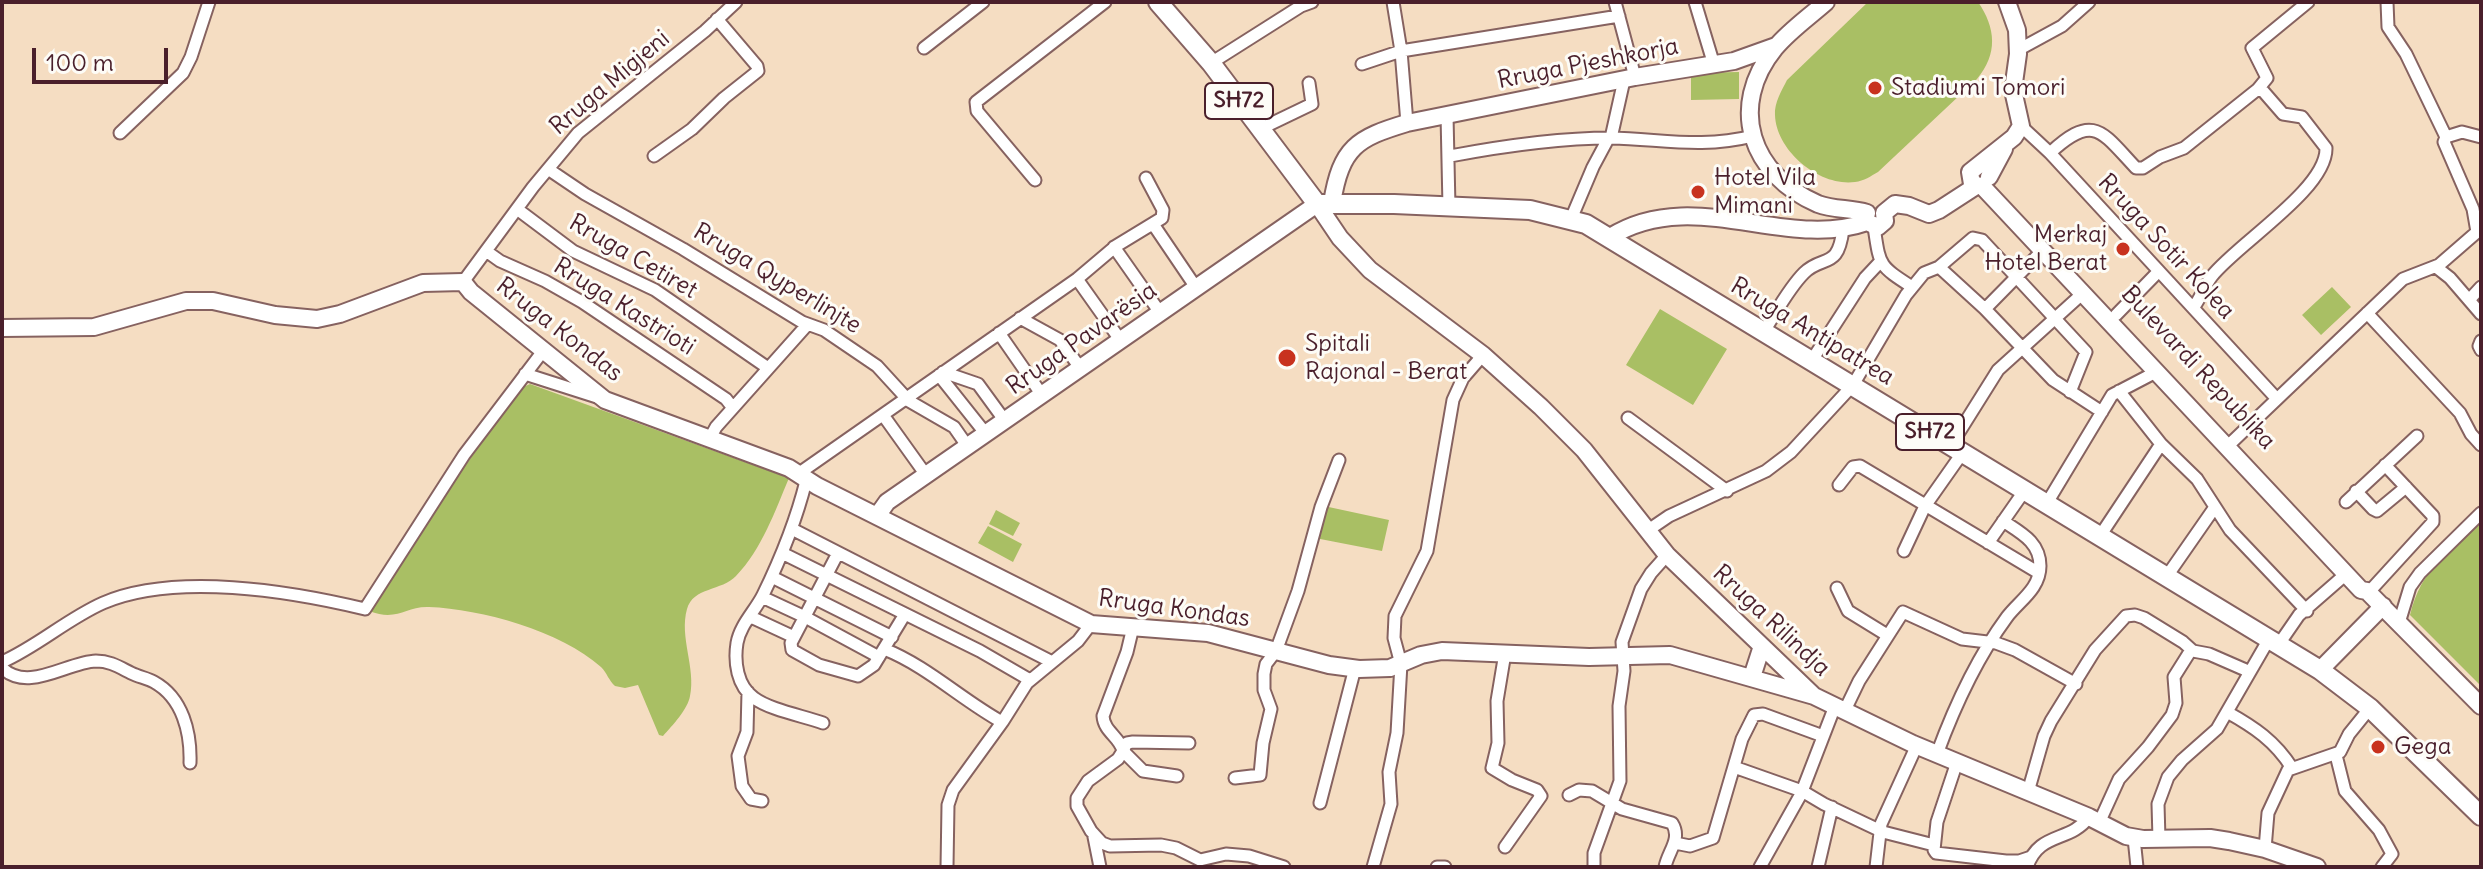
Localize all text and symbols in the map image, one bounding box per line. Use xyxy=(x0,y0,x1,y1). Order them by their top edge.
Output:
street label: Rruga Migjeni xyxy=(544,25,676,141)
scale bar xyxy=(36,32,172,82)
street label: Rruga Pjeshkorja xyxy=(1495,32,1681,96)
text: 100 m xyxy=(46,47,114,77)
place label: Stadiumi Tomori xyxy=(1891,74,2065,102)
marker: Stadiumi Tomori xyxy=(1866,79,1884,97)
road number: SH72 xyxy=(1205,83,1273,119)
place label: Hotel Vila Mimani xyxy=(1714,164,1816,220)
street label: Rruga Sotir Kolea xyxy=(2092,169,2240,325)
marker: Hotel Vila Mimani xyxy=(1689,183,1707,201)
street label: Rruga Cetiret xyxy=(564,209,702,305)
street label: Rruga Qyperlinjte xyxy=(688,218,866,340)
place label: Merkaj Hotel Berat xyxy=(1985,221,2107,277)
marker: Merkaj Hotel Berat xyxy=(2114,240,2132,258)
street label: Rruga Kastrioti xyxy=(548,252,700,362)
street label: Rruga Kondas xyxy=(490,272,628,388)
street label: Rruga Antipatrea xyxy=(1725,272,1899,392)
street label: Rruga Pavarësia xyxy=(1001,277,1163,401)
street label: Bulevardi Republika xyxy=(2115,280,2281,456)
place label: Spitali Rajonal - Berat xyxy=(1305,330,1467,386)
marker: Spitali Rajonal - Berat xyxy=(1276,347,1298,369)
road number: SH72 xyxy=(1896,414,1964,450)
street label: Rruga Rilindja xyxy=(1706,559,1836,683)
street label: Rruga Kondas xyxy=(1097,584,1251,634)
place label: Gega xyxy=(2394,733,2451,761)
marker: Gega xyxy=(2369,738,2387,756)

